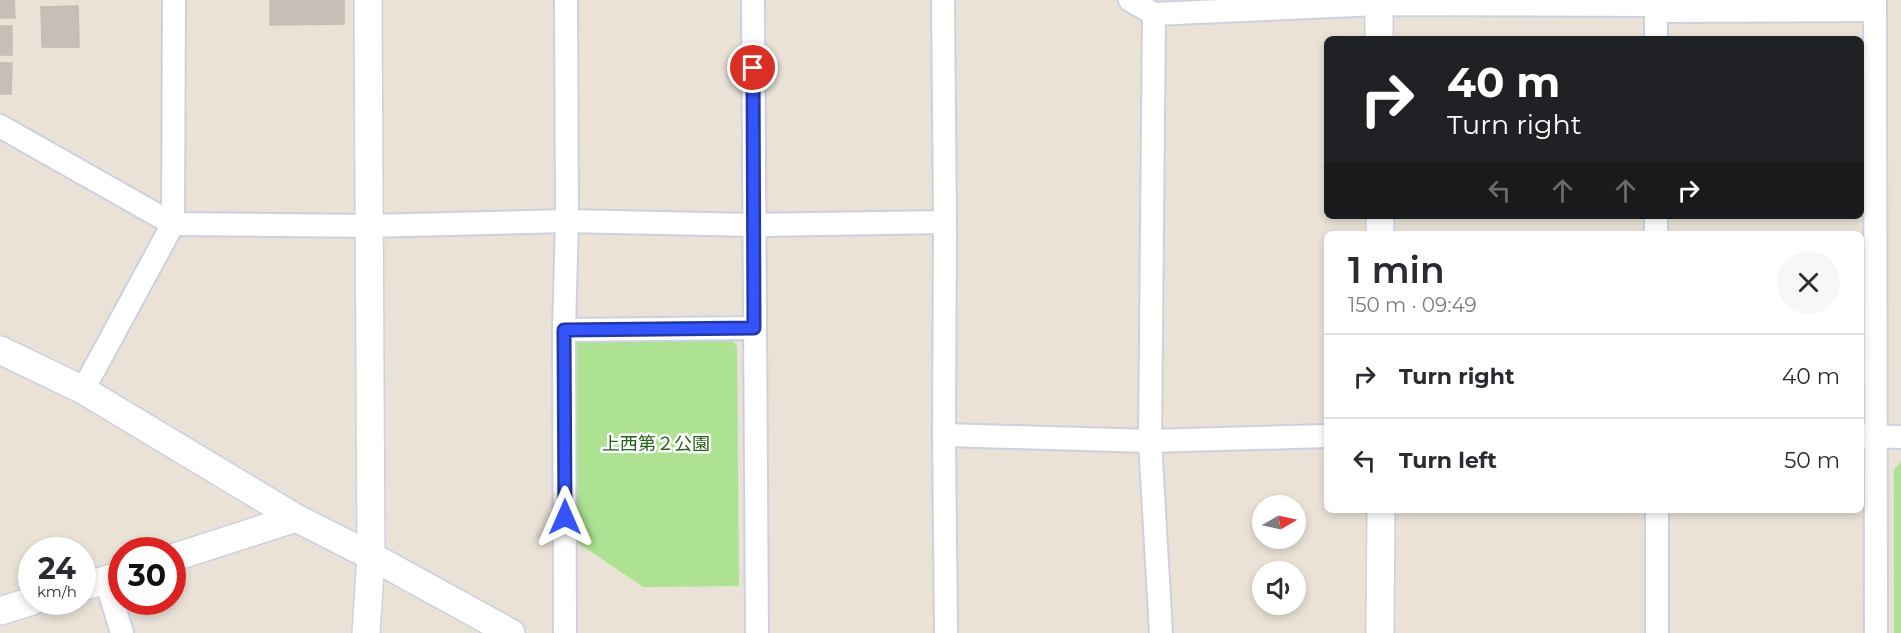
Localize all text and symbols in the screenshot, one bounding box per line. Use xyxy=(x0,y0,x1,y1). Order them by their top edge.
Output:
pin xyxy=(727,42,778,93)
icon: arrive xyxy=(736,51,769,84)
text: 40 m xyxy=(1447,56,1560,108)
icon: right xyxy=(1348,60,1426,138)
text: Turn right xyxy=(1447,108,1582,141)
icon: left xyxy=(1483,174,1516,207)
icon: ahead xyxy=(1546,174,1579,207)
icon: ahead xyxy=(1609,174,1642,207)
icon: right xyxy=(1672,174,1705,207)
text: 1 min xyxy=(1348,248,1445,292)
button: close xyxy=(1777,251,1840,314)
text: 150 m · 09:49 xyxy=(1348,293,1477,317)
icon: right xyxy=(1348,360,1381,393)
text: Turn right xyxy=(1399,363,1514,390)
text: 40 m xyxy=(1782,363,1840,390)
park label: 上西第２公園 xyxy=(602,433,710,455)
icon: left xyxy=(1348,444,1381,477)
text: Turn left xyxy=(1399,447,1497,474)
text: 50 m xyxy=(1784,447,1840,474)
position arrow xyxy=(533,485,597,549)
north arrow xyxy=(1252,495,1306,549)
map controls xyxy=(1252,495,1306,615)
speed limit sign: 30 xyxy=(108,537,186,615)
text: 24 xyxy=(38,550,76,587)
button: sound xyxy=(1252,561,1306,615)
text: km/h xyxy=(37,582,77,601)

